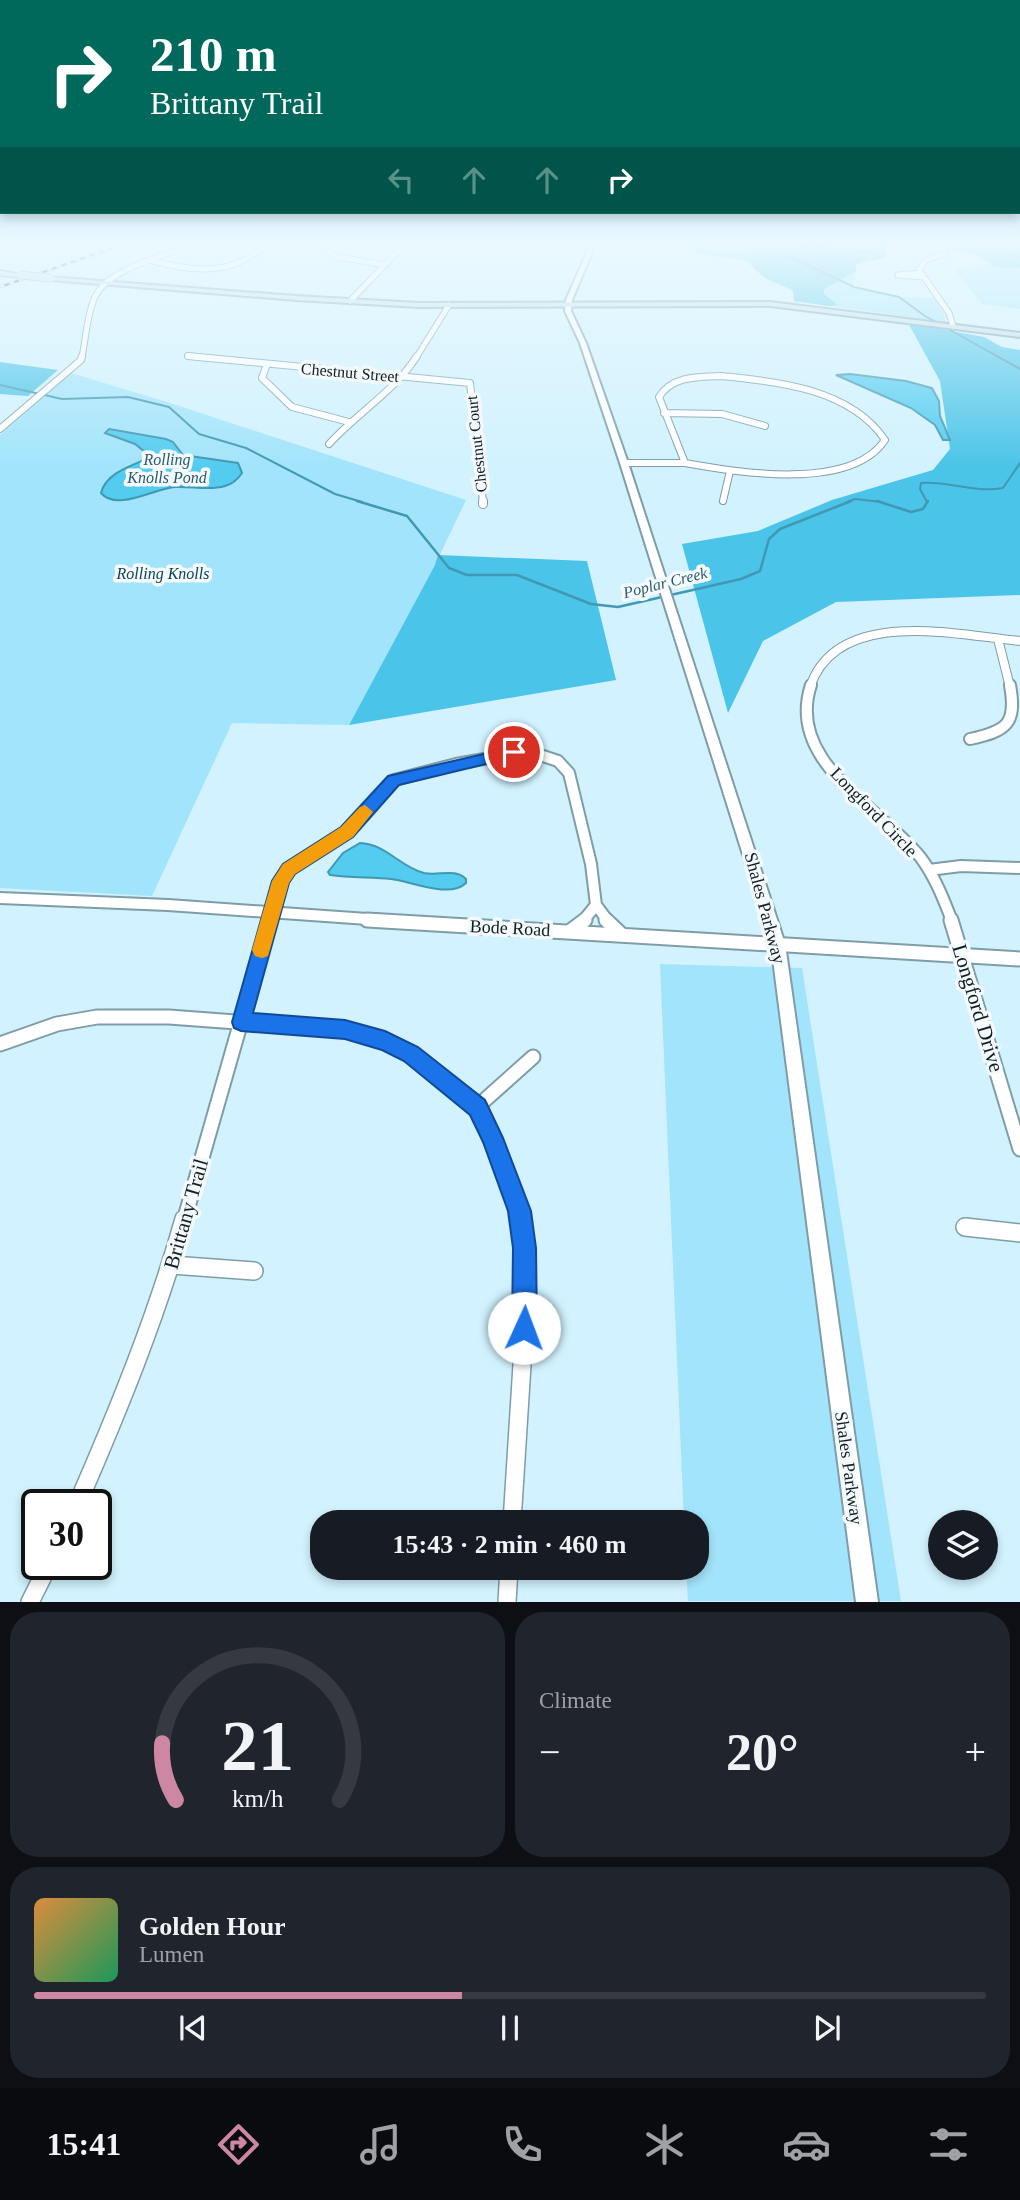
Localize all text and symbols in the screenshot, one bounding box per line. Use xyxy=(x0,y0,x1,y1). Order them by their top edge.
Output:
text: 210 m xyxy=(150,27,277,82)
icon: right xyxy=(35,28,126,119)
text: Brittany Trail xyxy=(150,85,323,121)
icon: left xyxy=(382,161,420,199)
icon: ahead xyxy=(455,161,493,199)
icon: ahead xyxy=(528,161,566,199)
icon: right xyxy=(601,161,639,199)
street label: Chestnut Street xyxy=(300,360,400,385)
street label: Chestnut Court xyxy=(463,394,490,493)
water label: Rolling Knolls Pond xyxy=(126,451,208,486)
water label: Poplar Creek xyxy=(620,564,710,602)
park label: Rolling Knolls xyxy=(116,565,209,583)
pin xyxy=(484,722,544,782)
icon: arrive xyxy=(495,733,533,771)
street label: Longford Circle xyxy=(826,763,922,861)
street label: Shales Parkway xyxy=(741,850,789,966)
street label: Bode Road xyxy=(469,916,551,940)
street label: Longford Drive xyxy=(947,941,1009,1075)
street label: Brittany Trail xyxy=(159,1156,213,1272)
position arrow xyxy=(487,1291,561,1365)
street label: Shales Parkway xyxy=(831,1410,867,1526)
speed limit sign: 30 xyxy=(21,1489,112,1580)
map controls xyxy=(928,1510,998,1580)
button: layers xyxy=(928,1510,998,1580)
text: 15:43 · 2 min · 460 m xyxy=(393,1530,627,1559)
text: Climate xyxy=(539,1688,612,1713)
text: 21 xyxy=(221,1706,294,1787)
text: 20° xyxy=(726,1724,799,1781)
text: − xyxy=(539,1731,560,1773)
text: + xyxy=(965,1731,986,1773)
text: km/h xyxy=(232,1785,284,1812)
text: Golden Hour xyxy=(139,1912,286,1941)
text: Lumen xyxy=(139,1942,204,1967)
icon: previous xyxy=(174,2009,212,2047)
icon: pause xyxy=(491,2009,529,2047)
icon: next xyxy=(808,2009,846,2047)
icon: directions xyxy=(214,2120,263,2169)
icon: music xyxy=(356,2120,405,2169)
icon: phone xyxy=(498,2120,547,2169)
icon: climate xyxy=(640,2120,689,2169)
icon: car xyxy=(782,2120,831,2169)
icon: filters xyxy=(924,2120,973,2169)
text: 15:41 xyxy=(47,2126,121,2162)

